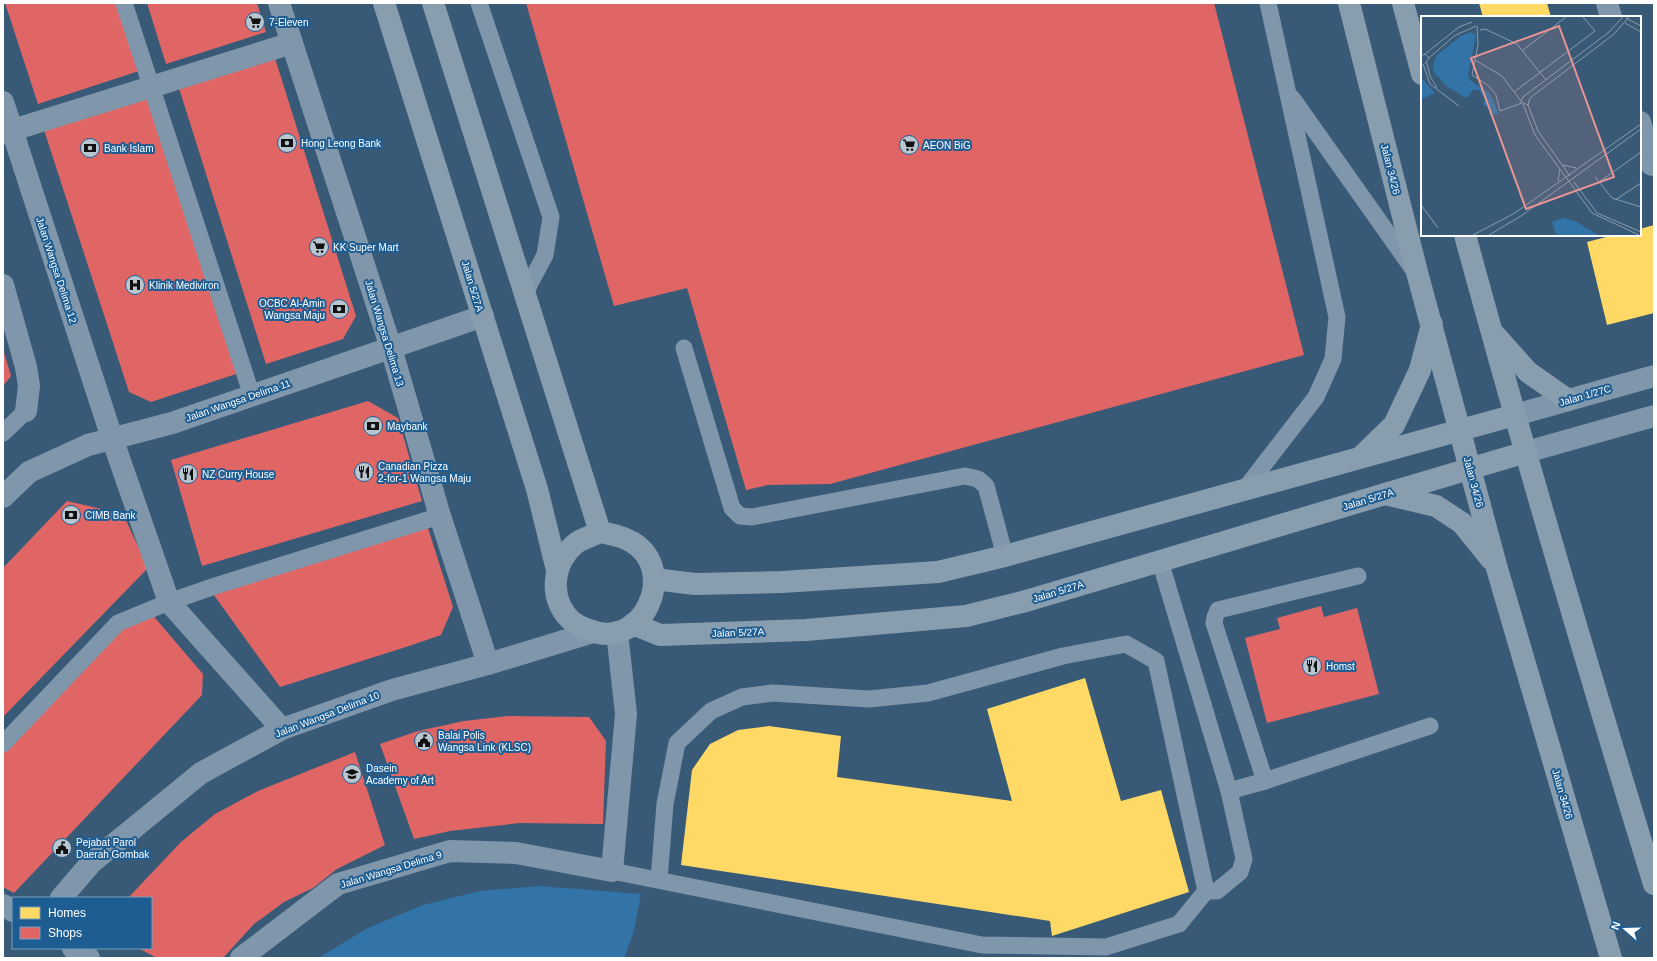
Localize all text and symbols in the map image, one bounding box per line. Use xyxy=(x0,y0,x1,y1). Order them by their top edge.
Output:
supermarket icon: 7-Eleven xyxy=(244,11,266,33)
inset map xyxy=(1421,16,1641,236)
place label: 7-Eleven xyxy=(269,17,308,28)
bank icon: Hong Leong Bank xyxy=(276,132,298,154)
supermarket icon: AEON BiG xyxy=(898,134,920,156)
bank icon: Bank Islam xyxy=(79,137,101,159)
place label: Hong Leong Bank xyxy=(301,138,382,149)
place label: AEON BiG xyxy=(923,140,971,151)
place label: Bank Islam xyxy=(104,143,153,154)
street label: Jalan 34/26 xyxy=(1379,143,1402,196)
street label: Jalan Wangsa Delima 12 xyxy=(34,216,79,325)
supermarket icon: KK Super Mart xyxy=(308,236,330,258)
place label: KK Super Mart xyxy=(333,242,399,253)
street label: Jalan 5/27A xyxy=(460,259,486,313)
hospital icon: Klinik Mediviron xyxy=(124,274,146,296)
street label: Jalan Wangsa Delima 13 xyxy=(363,279,406,388)
place label: Klinik Mediviron xyxy=(149,280,219,291)
place label: OCBC Al-Amin Wangsa Maju xyxy=(259,298,325,321)
bank icon: OCBC Al-Amin Wangsa Maju xyxy=(328,298,350,320)
street label: Jalan Wangsa Delima 11 xyxy=(184,377,292,424)
street label: Jalan 1/27C xyxy=(1558,383,1612,408)
bank icon: Maybank xyxy=(362,415,384,437)
place label: Maybank xyxy=(387,421,429,432)
street label: Jalan 34/26 xyxy=(1462,456,1486,509)
restaurant icon: Canadian Pizza 2-for-1 Wangsa Maju xyxy=(353,461,375,483)
place label: Canadian Pizza 2-for-1 Wangsa Maju xyxy=(378,461,471,484)
restaurant icon: NZ Curry House xyxy=(177,463,199,485)
place label: NZ Curry House xyxy=(202,469,275,480)
street label: Jalan 5/27A xyxy=(1341,486,1395,512)
bank icon: CIMB Bank xyxy=(60,504,82,526)
place label: CIMB Bank xyxy=(85,510,137,521)
street label: Jalan 5/27A xyxy=(1031,578,1085,604)
street label: Jalan 5/27A xyxy=(711,626,765,639)
restaurant icon: Homst xyxy=(1301,655,1323,677)
place label: Homst xyxy=(1326,661,1355,672)
street label: Jalan Wangsa Delima 10 xyxy=(273,689,381,739)
public building icon: Balai Polis Wangsa Link (KLSC) xyxy=(413,730,435,752)
place label: Balai Polis Wangsa Link (KLSC) xyxy=(438,730,531,753)
school or university icon: Dasein Academy of Art xyxy=(341,763,363,785)
place label: Dasein Academy of Art xyxy=(366,763,434,786)
street label: Jalan 34/26 xyxy=(1550,768,1575,821)
public building icon: Pejabat Parol Daerah Gombak xyxy=(51,837,73,859)
place label: Pejabat Parol Daerah Gombak xyxy=(76,837,150,860)
street label: Jalan Wangsa Delima 9 xyxy=(339,849,443,890)
legend xyxy=(12,897,152,949)
text: Homes xyxy=(48,906,86,920)
north arrow xyxy=(1605,909,1645,949)
text: N xyxy=(1609,920,1623,931)
text: Shops xyxy=(48,926,82,940)

